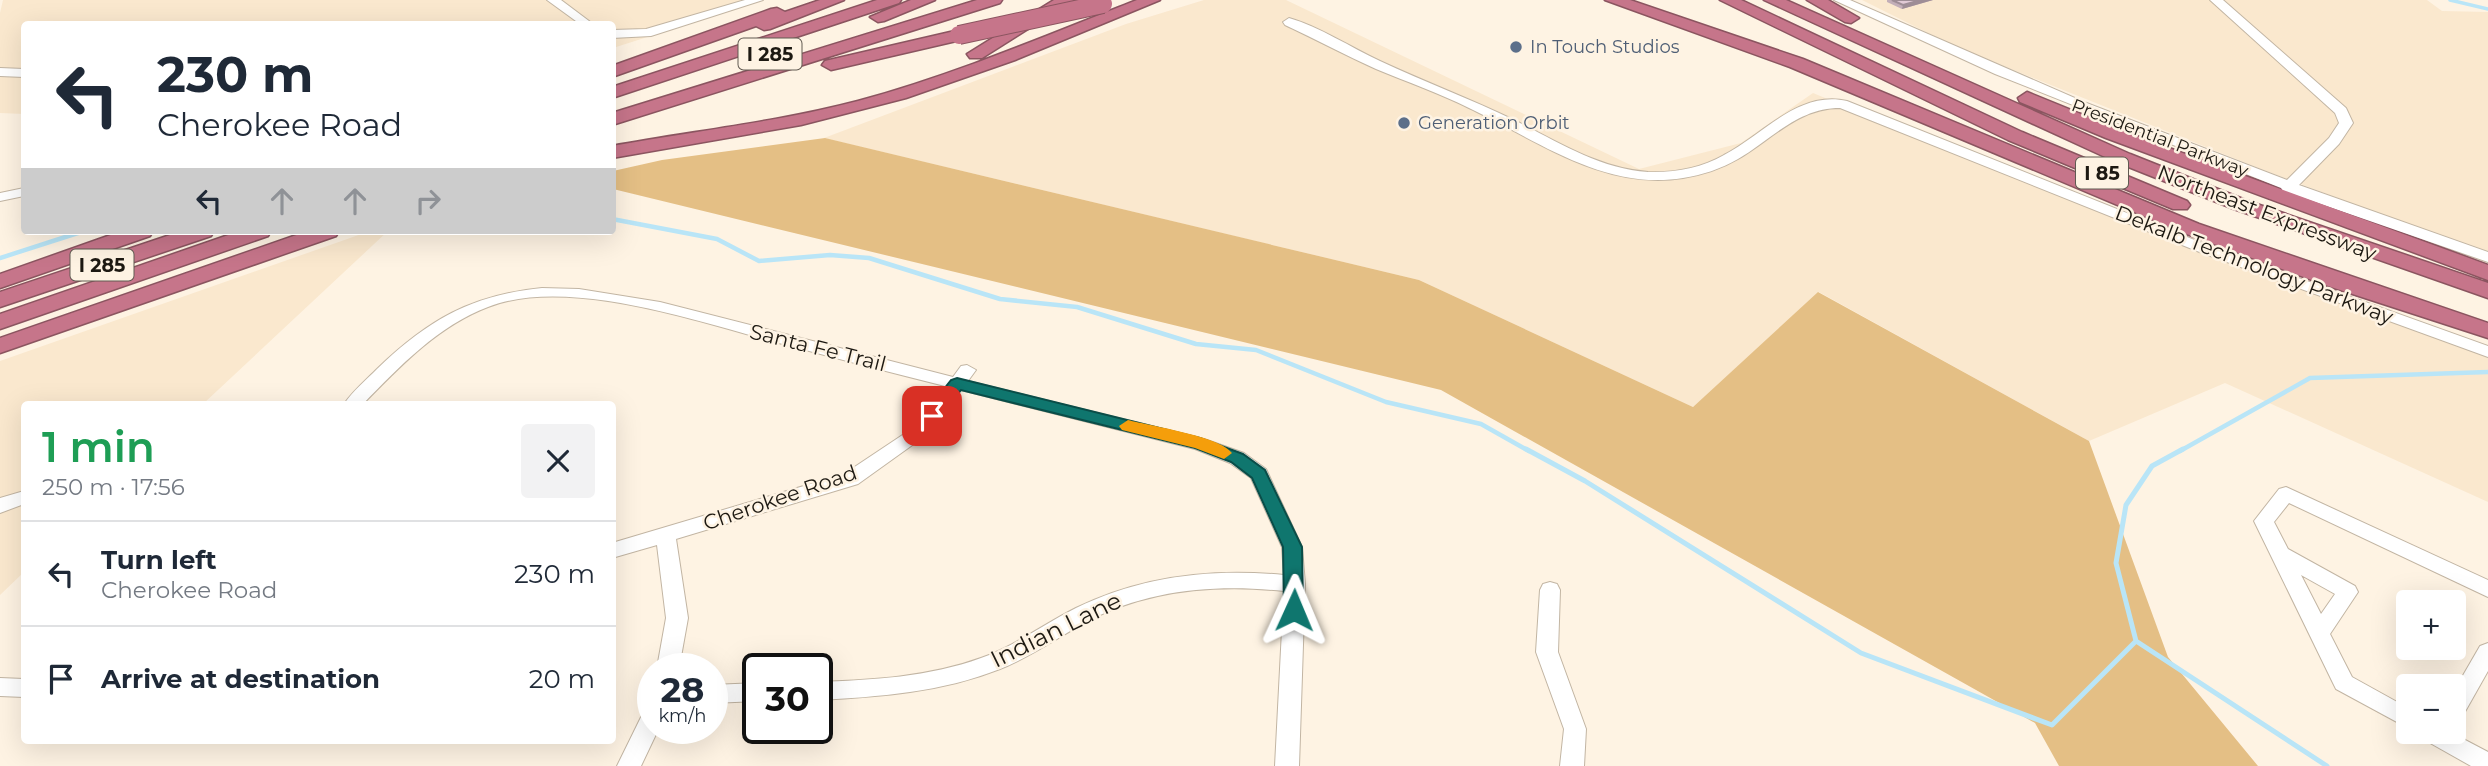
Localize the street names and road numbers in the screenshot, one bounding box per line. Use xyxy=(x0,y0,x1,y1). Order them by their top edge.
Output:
road number: I 285 xyxy=(738,38,802,70)
street label: Presidential Parkway xyxy=(2068,94,2252,182)
road number: I 85 xyxy=(2076,158,2128,188)
street label: Northeast Expressway xyxy=(2154,159,2381,266)
street label: Dekalb Technology Parkway xyxy=(2112,200,2397,329)
road number: I 285 xyxy=(70,249,134,280)
street label: Santa Fe Trail xyxy=(747,318,889,377)
street label: Cherokee Road xyxy=(700,460,860,536)
street label: Indian Lane xyxy=(986,585,1126,674)

